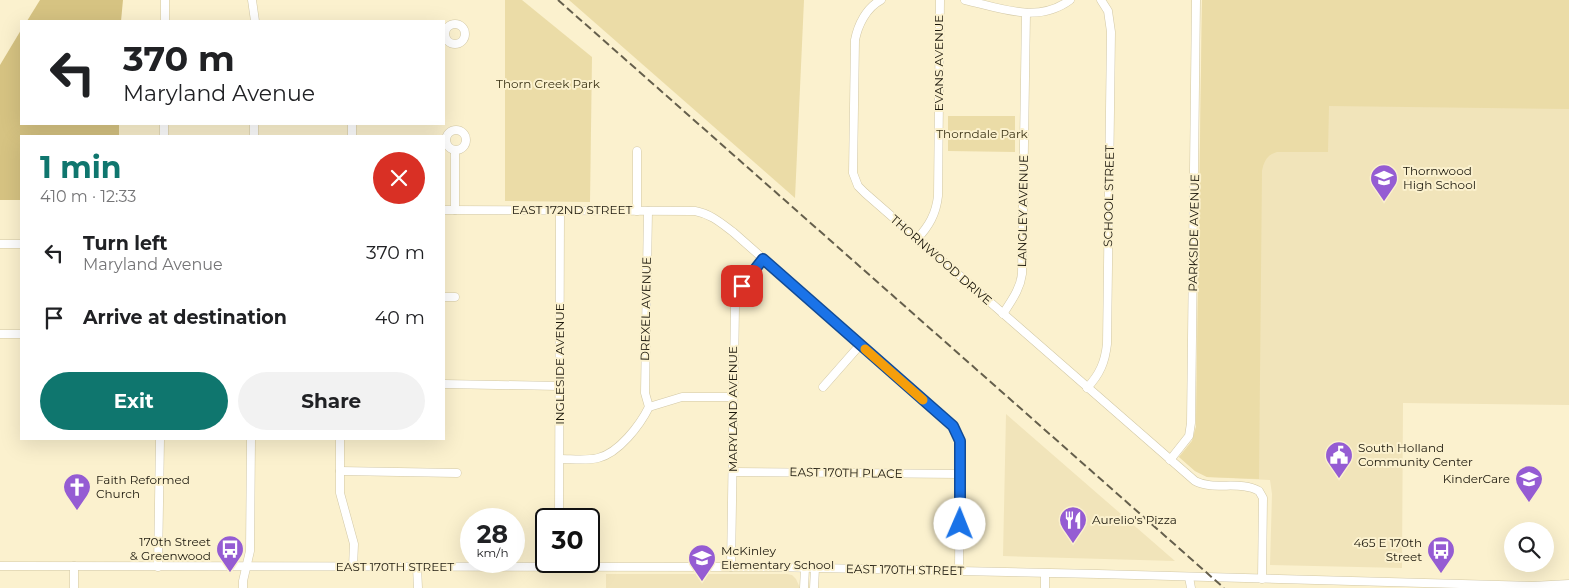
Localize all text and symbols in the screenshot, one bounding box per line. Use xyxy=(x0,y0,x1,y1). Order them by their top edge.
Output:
street label: EVANS AVENUE xyxy=(931,15,946,111)
text: 370 m xyxy=(123,37,235,80)
icon: left xyxy=(40,40,105,105)
park label: Thorn Creek Park xyxy=(496,76,601,91)
text: Maryland Avenue xyxy=(123,80,315,107)
park label: Thorndale Park xyxy=(936,126,1029,141)
street label: SCHOOL STREET xyxy=(1100,145,1117,247)
text: 1 min xyxy=(40,149,121,186)
button: close xyxy=(373,152,425,204)
street label: LANGLEY AVENUE xyxy=(1014,155,1031,267)
school or university icon: Thornwood High School xyxy=(1369,163,1399,202)
place label: Thornwood High School xyxy=(1403,163,1476,192)
street label: PARKSIDE AVENUE xyxy=(1185,174,1202,292)
text: 410 m · 12:33 xyxy=(40,187,136,206)
street label: EAST 172ND STREET xyxy=(512,202,632,217)
street label: THORNWOOD DRIVE xyxy=(888,211,995,308)
text: Turn left xyxy=(83,232,168,255)
icon: left xyxy=(40,239,68,267)
text: 370 m xyxy=(366,241,425,264)
text: Maryland Avenue xyxy=(83,255,223,274)
street label: DREXEL AVENUE xyxy=(637,257,654,361)
pin xyxy=(721,265,763,307)
icon: arrive xyxy=(728,272,756,300)
street label: INGLESIDE AVENUE xyxy=(552,303,567,425)
icon: arrive xyxy=(40,304,68,332)
text: Arrive at destination xyxy=(83,306,287,329)
text: 40 m xyxy=(375,306,425,329)
street label: MARYLAND AVENUE xyxy=(725,346,740,472)
button: Exit xyxy=(40,372,228,430)
button: Share xyxy=(238,372,425,430)
public building icon: South Holland Community Center xyxy=(1324,440,1354,479)
place label: South Holland Community Center xyxy=(1358,440,1473,469)
street label: EAST 170TH PLACE xyxy=(789,464,903,481)
school or university icon: KinderCare xyxy=(1514,464,1544,503)
place label: KinderCare xyxy=(1443,471,1510,486)
church icon: Faith Reformed Church xyxy=(62,472,92,511)
place label: Faith Reformed Church xyxy=(96,472,190,501)
position arrow xyxy=(933,497,985,549)
restaurant icon: Aurelio's Pizza xyxy=(1058,505,1088,544)
speed limit sign: 30 xyxy=(535,508,600,573)
place label: Aurelio's Pizza xyxy=(1092,512,1177,527)
text: 28 xyxy=(477,519,508,549)
map controls xyxy=(1504,522,1554,572)
button: search xyxy=(1504,522,1554,572)
place label: 170th Street & Greenwood xyxy=(130,534,211,563)
bus stop icon: 170th Street & Greenwood xyxy=(215,534,245,573)
place label: 465 E 170th Street xyxy=(1353,535,1422,564)
bus stop icon: 465 E 170th Street xyxy=(1426,535,1456,574)
school or university icon: McKinley Elementary School xyxy=(687,543,717,582)
place label: McKinley Elementary School xyxy=(721,543,834,572)
text: km/h xyxy=(476,545,509,560)
street label: EAST 170TH STREET xyxy=(336,559,454,574)
street label: EAST 170TH STREET xyxy=(846,561,964,578)

